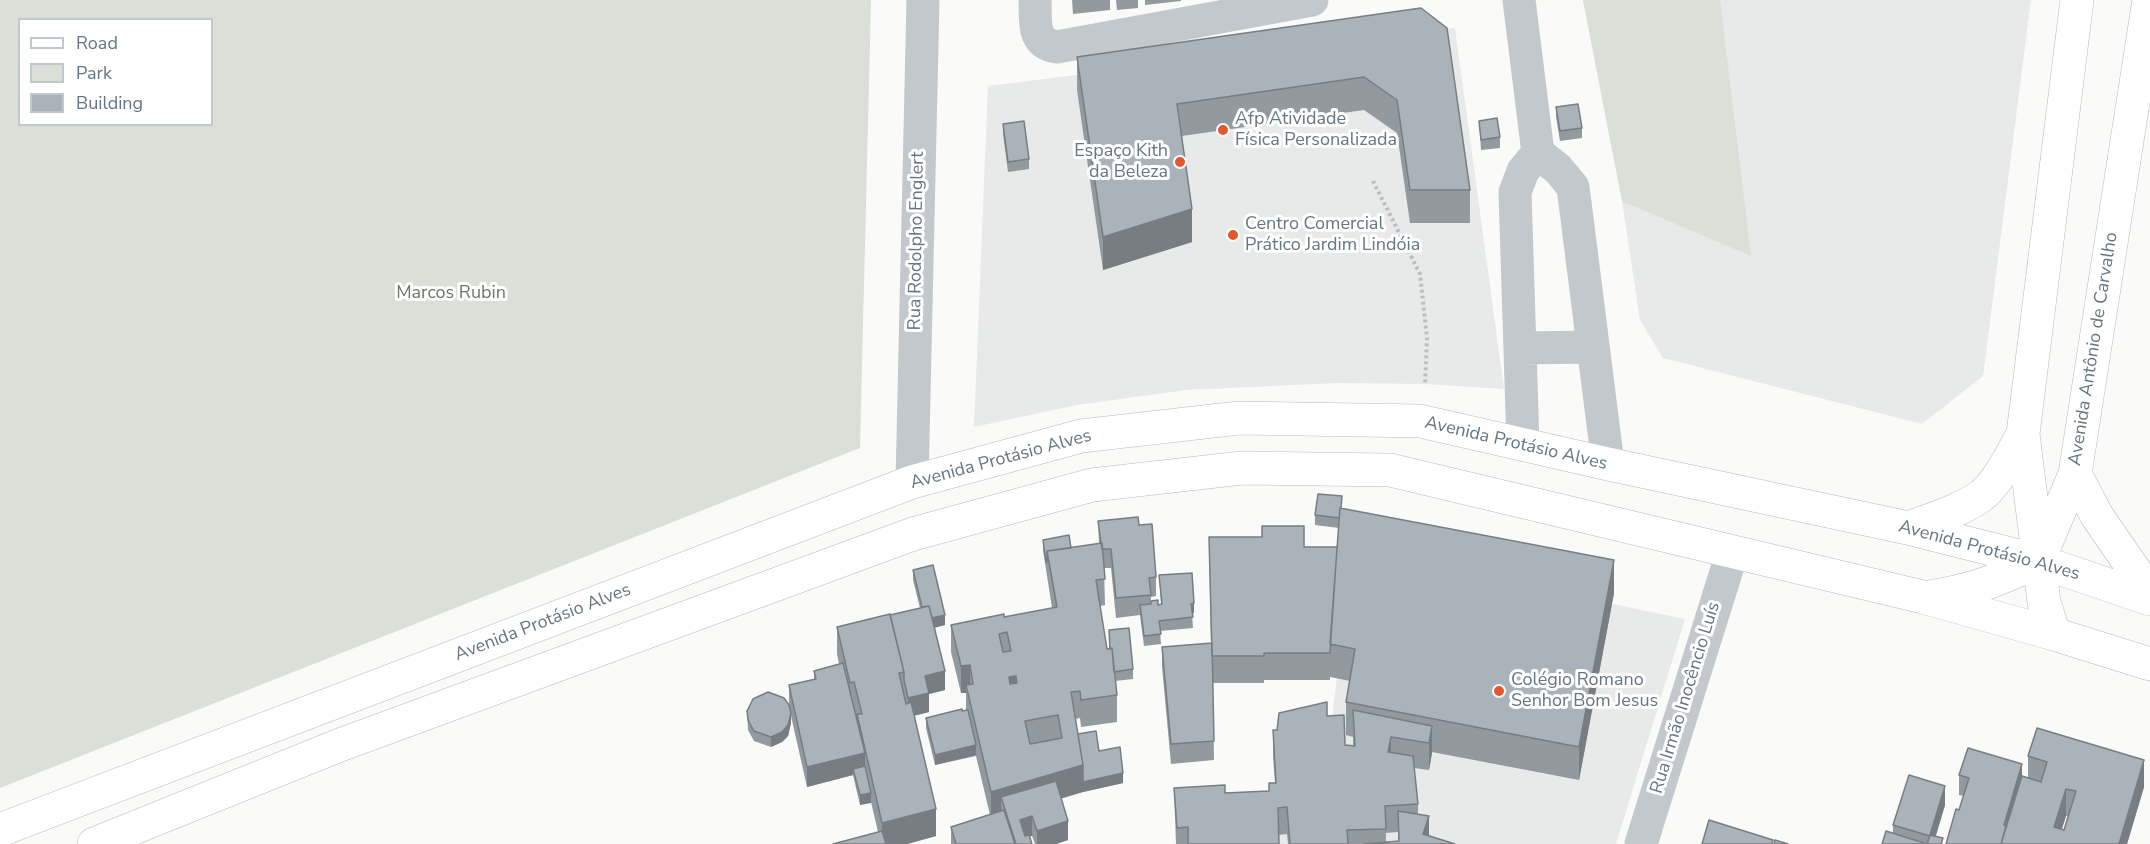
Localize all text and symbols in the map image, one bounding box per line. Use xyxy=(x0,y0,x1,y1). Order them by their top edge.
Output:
legend xyxy=(18,18,213,126)
text: Road xyxy=(76,31,118,55)
text: Park xyxy=(76,61,112,85)
text: Building xyxy=(76,91,143,115)
place label: Afp Atividade Física Personalizada xyxy=(1235,109,1397,152)
marker: Afp Atividade Física Personalizada xyxy=(1216,123,1230,137)
place label: Espaço Kith da Beleza xyxy=(1074,141,1168,184)
street label: Rua Rodolpho Englert xyxy=(905,152,929,330)
marker: Espaço Kith da Beleza xyxy=(1173,155,1187,169)
place label: Centro Comercial Prático Jardim Lindóia xyxy=(1245,214,1420,256)
marker: Centro Comercial Prático Jardim Lindóia xyxy=(1226,228,1240,242)
street label: Avenida Antônio de Carvalho xyxy=(2065,231,2123,467)
park label: Marcos Rubin xyxy=(396,283,506,305)
street label: Avenida Protásio Alves xyxy=(1423,412,1609,476)
street label: Avenida Protásio Alves xyxy=(908,425,1094,495)
street label: Avenida Protásio Alves xyxy=(1896,516,2082,586)
street label: Avenida Protásio Alves xyxy=(452,579,634,667)
street label: Rua Irmão Inocêncio Luís xyxy=(1647,599,1725,797)
place label: Colégio Romano Senhor Bom Jesus xyxy=(1511,670,1658,712)
marker: Colégio Romano Senhor Bom Jesus xyxy=(1492,684,1506,698)

